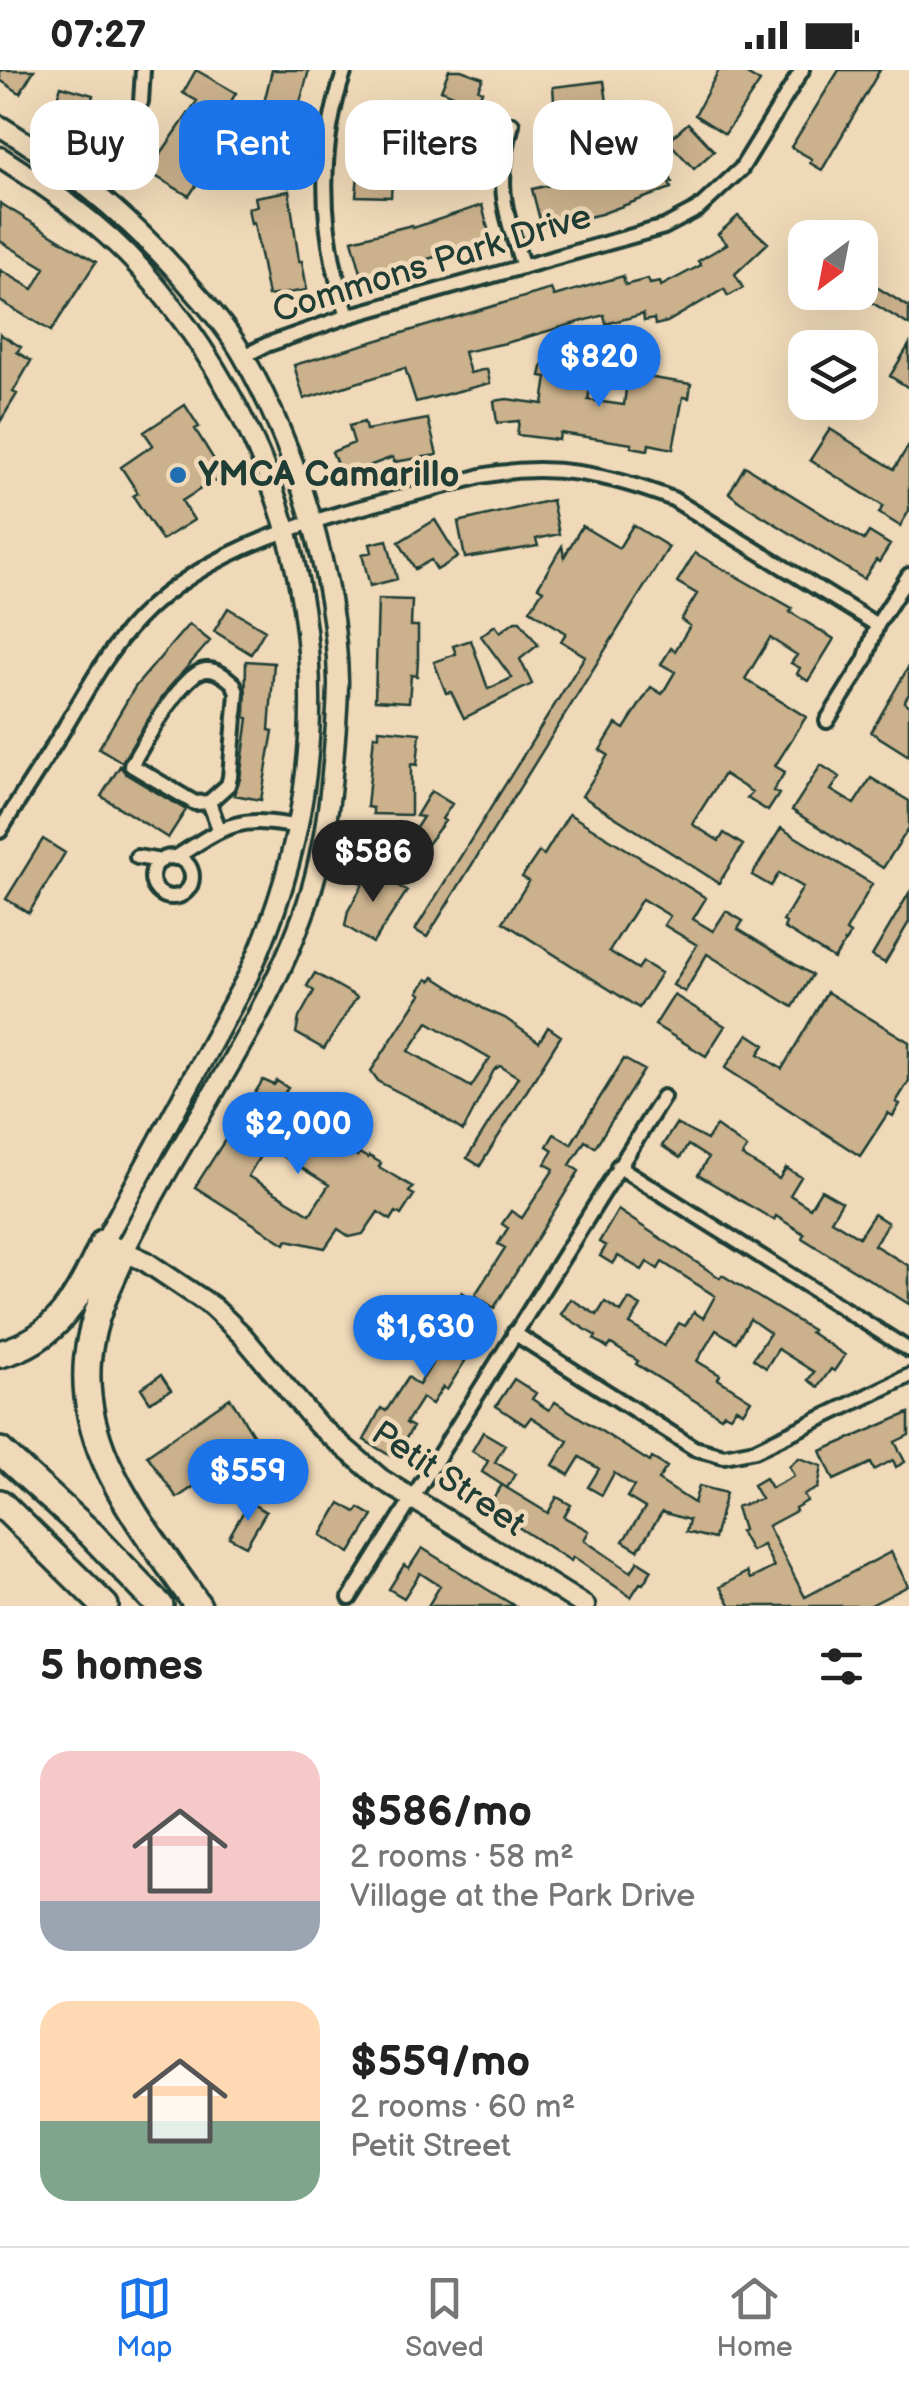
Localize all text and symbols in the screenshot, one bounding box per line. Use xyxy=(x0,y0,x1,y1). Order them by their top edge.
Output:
text: 07:27 xyxy=(50,13,147,58)
chip: Buy xyxy=(30,100,159,190)
chip: Rent xyxy=(179,100,325,190)
chip: Filters xyxy=(345,100,513,190)
chip: New xyxy=(533,100,673,190)
street label: Commons Park Drive xyxy=(267,195,597,333)
north arrow xyxy=(788,220,878,310)
map controls xyxy=(788,220,878,420)
pin: $820 xyxy=(540,325,658,410)
button: layers xyxy=(788,330,878,420)
text: $820 xyxy=(560,338,638,377)
place label: YMCA Camarillo xyxy=(198,454,459,497)
marker: YMCA Camarillo xyxy=(167,464,189,486)
pin: $586 xyxy=(314,820,432,905)
text: $586 xyxy=(334,833,412,872)
pin: $2,000 xyxy=(217,1092,379,1177)
text: $2,000 xyxy=(244,1105,352,1144)
pin: $1,630 xyxy=(344,1295,506,1380)
text: $1,630 xyxy=(375,1308,475,1347)
street label: Petit Street xyxy=(363,1412,533,1546)
pin: $559 xyxy=(189,1439,307,1524)
text: $559 xyxy=(210,1452,286,1491)
icon: filters xyxy=(814,1639,869,1694)
text: 5 homes xyxy=(40,1641,203,1692)
text: $586/mo xyxy=(350,1787,532,1838)
icon: home xyxy=(120,1791,240,1911)
text: 2 rooms · 58 m² xyxy=(350,1838,574,1877)
text: Village at the Park Drive xyxy=(350,1877,695,1916)
text: $559/mo xyxy=(350,2037,530,2088)
icon: home xyxy=(120,2041,240,2161)
text: 2 rooms · 60 m² xyxy=(350,2088,575,2127)
text: Petit Street xyxy=(350,2127,511,2166)
tab: Map xyxy=(116,2271,173,2364)
tab: Saved xyxy=(405,2271,484,2364)
tab: Home xyxy=(717,2271,793,2364)

